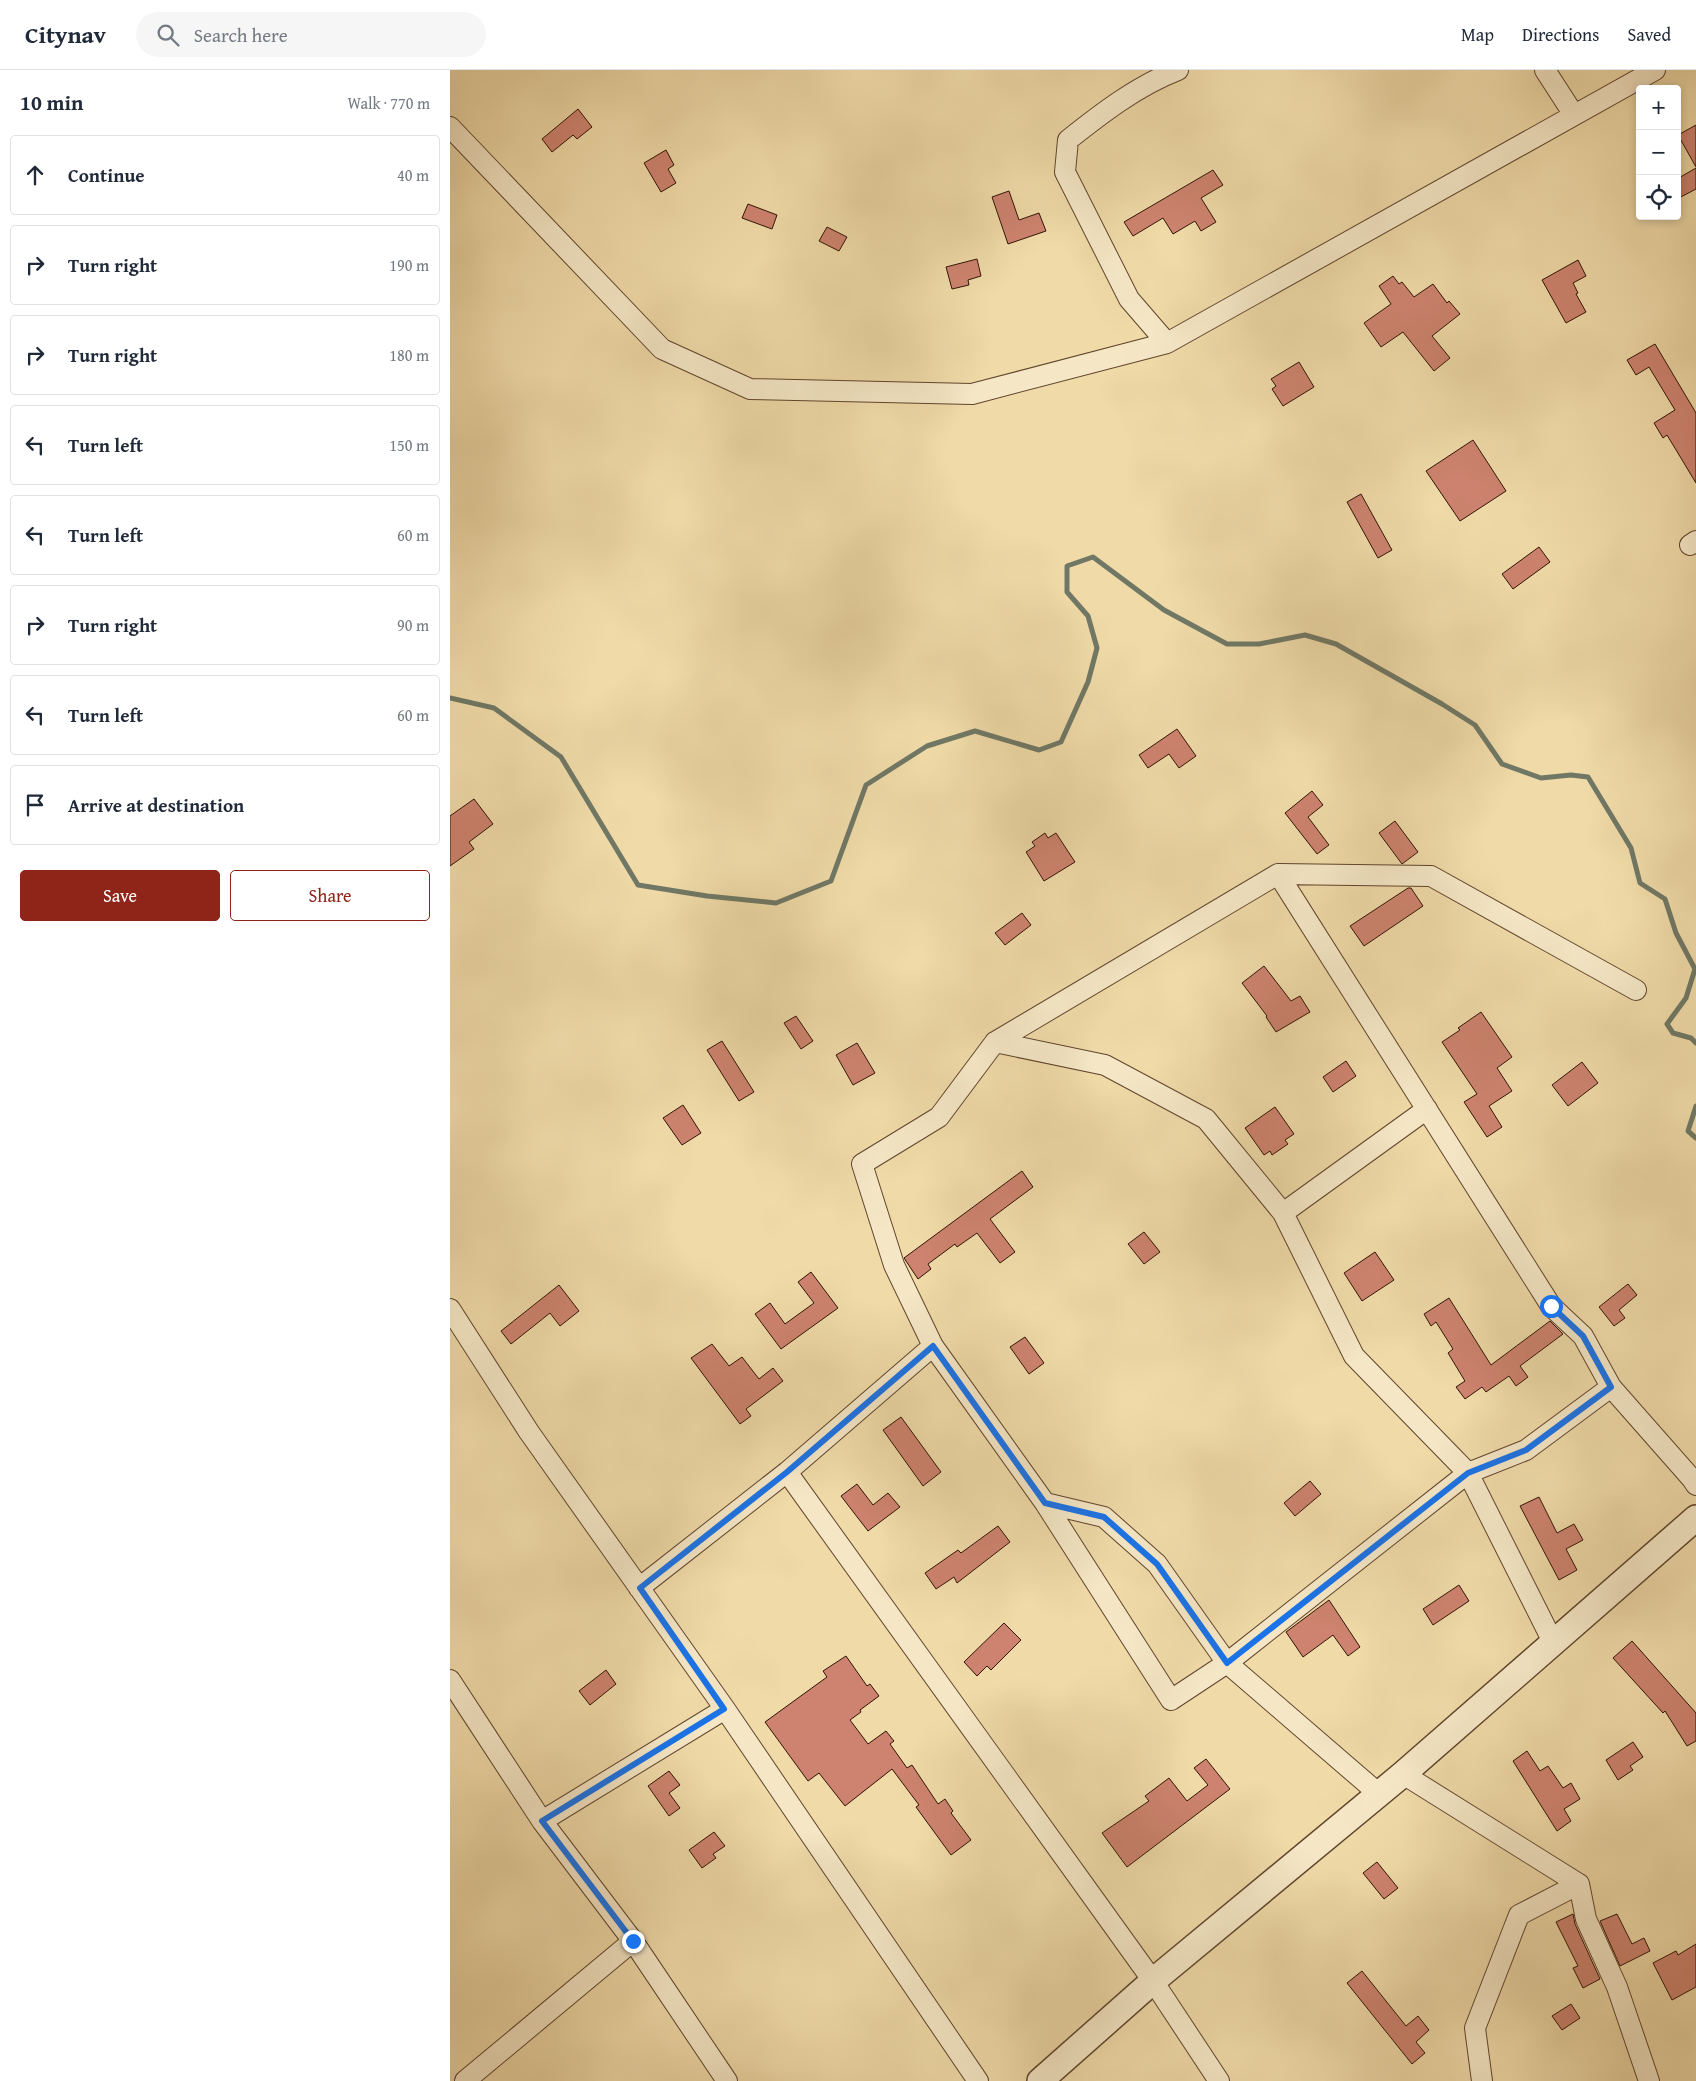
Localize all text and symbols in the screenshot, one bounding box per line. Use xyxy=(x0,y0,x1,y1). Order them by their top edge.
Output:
search box xyxy=(136,12,486,57)
text: Citynav xyxy=(25,17,106,52)
icon: search xyxy=(154,21,182,49)
text: Search here xyxy=(194,21,288,49)
text: Map xyxy=(1461,21,1494,48)
text: Directions xyxy=(1522,21,1599,48)
text: Saved xyxy=(1627,21,1671,48)
map controls xyxy=(1636,85,1681,220)
button: + xyxy=(1636,85,1681,130)
text: 10 min xyxy=(20,87,83,118)
text: Walk · 770 m xyxy=(347,91,430,115)
button: − xyxy=(1636,130,1681,175)
icon: ahead xyxy=(21,161,49,189)
text: Continue xyxy=(68,161,145,189)
text: 40 m xyxy=(397,163,429,187)
button: locate xyxy=(1636,175,1681,220)
icon: right xyxy=(21,251,49,279)
text: Turn right xyxy=(68,251,157,279)
text: 190 m xyxy=(389,253,429,277)
icon: right xyxy=(21,341,49,369)
text: Turn right xyxy=(68,341,157,369)
text: 180 m xyxy=(389,343,429,367)
icon: left xyxy=(21,431,49,459)
text: Turn left xyxy=(68,431,143,459)
text: 150 m xyxy=(389,433,429,457)
icon: left xyxy=(21,521,49,549)
text: Turn left xyxy=(68,521,143,549)
text: 60 m xyxy=(397,523,429,547)
icon: right xyxy=(21,611,49,639)
text: Turn right xyxy=(68,611,157,639)
text: 90 m xyxy=(397,613,429,637)
icon: left xyxy=(21,701,49,729)
text: Turn left xyxy=(68,701,143,729)
text: 60 m xyxy=(397,703,429,727)
icon: arrive xyxy=(21,791,49,819)
text: Arrive at destination xyxy=(68,791,244,819)
button: Save xyxy=(20,870,220,921)
button: Share xyxy=(230,870,430,921)
route start xyxy=(1540,1295,1563,1318)
route end xyxy=(622,1930,645,1953)

